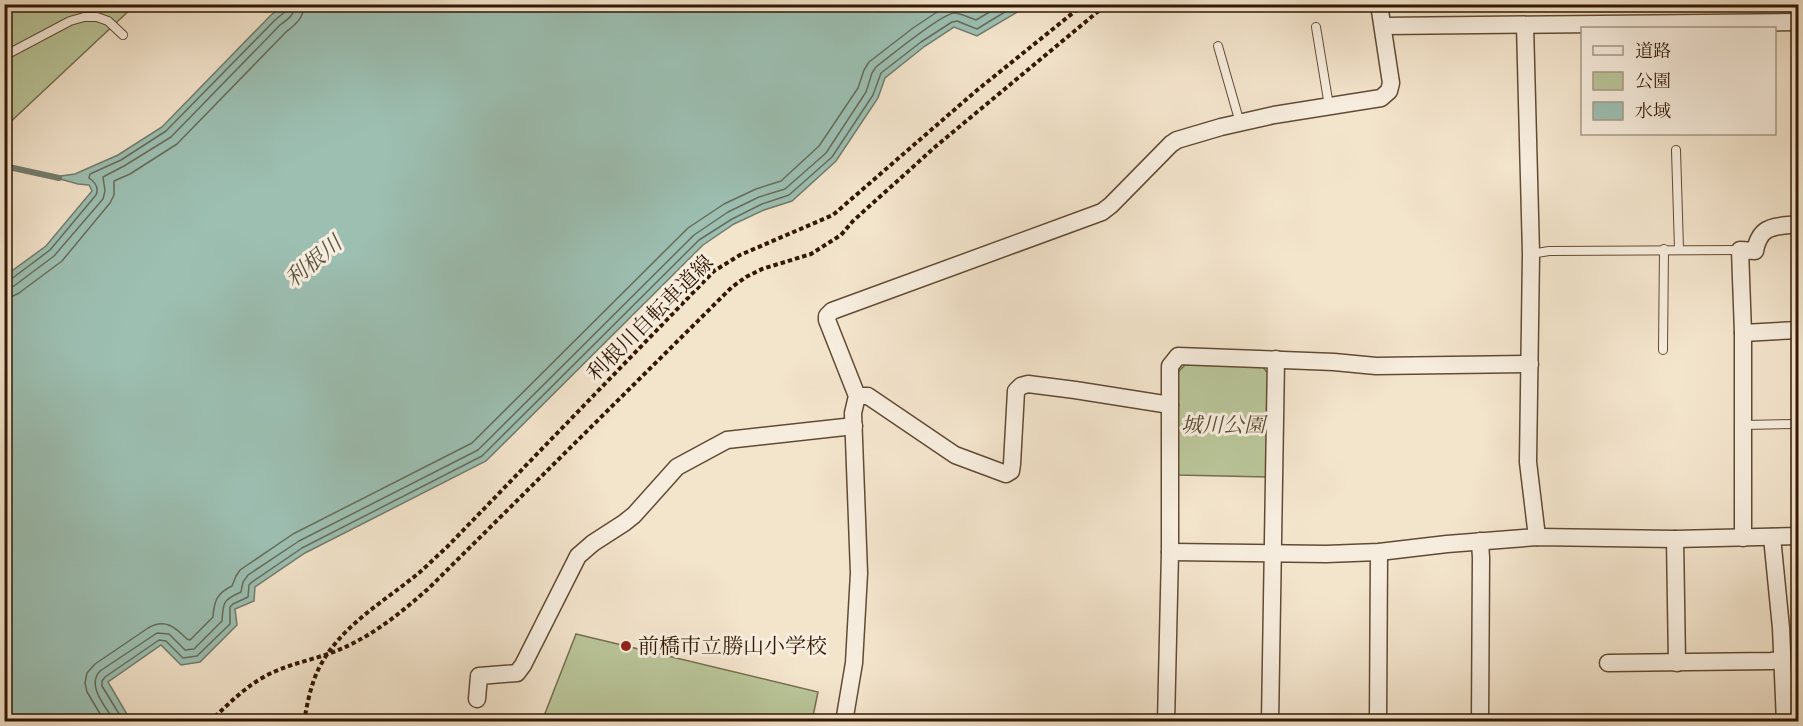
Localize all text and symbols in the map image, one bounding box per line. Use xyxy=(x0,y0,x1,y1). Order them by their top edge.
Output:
legend xyxy=(1581,27,1776,135)
text: 道路 xyxy=(1635,39,1671,62)
text: 公園 xyxy=(1635,69,1671,92)
text: 水域 xyxy=(1635,99,1671,122)
water label: 利根川 xyxy=(279,228,349,294)
street label: 利根川自転車道線 xyxy=(581,249,719,387)
park label: 城川公園 xyxy=(1181,411,1268,438)
place label: 前橋市立勝山小学校 xyxy=(638,632,827,659)
marker: 前橋市立勝山小学校 xyxy=(619,639,633,653)

